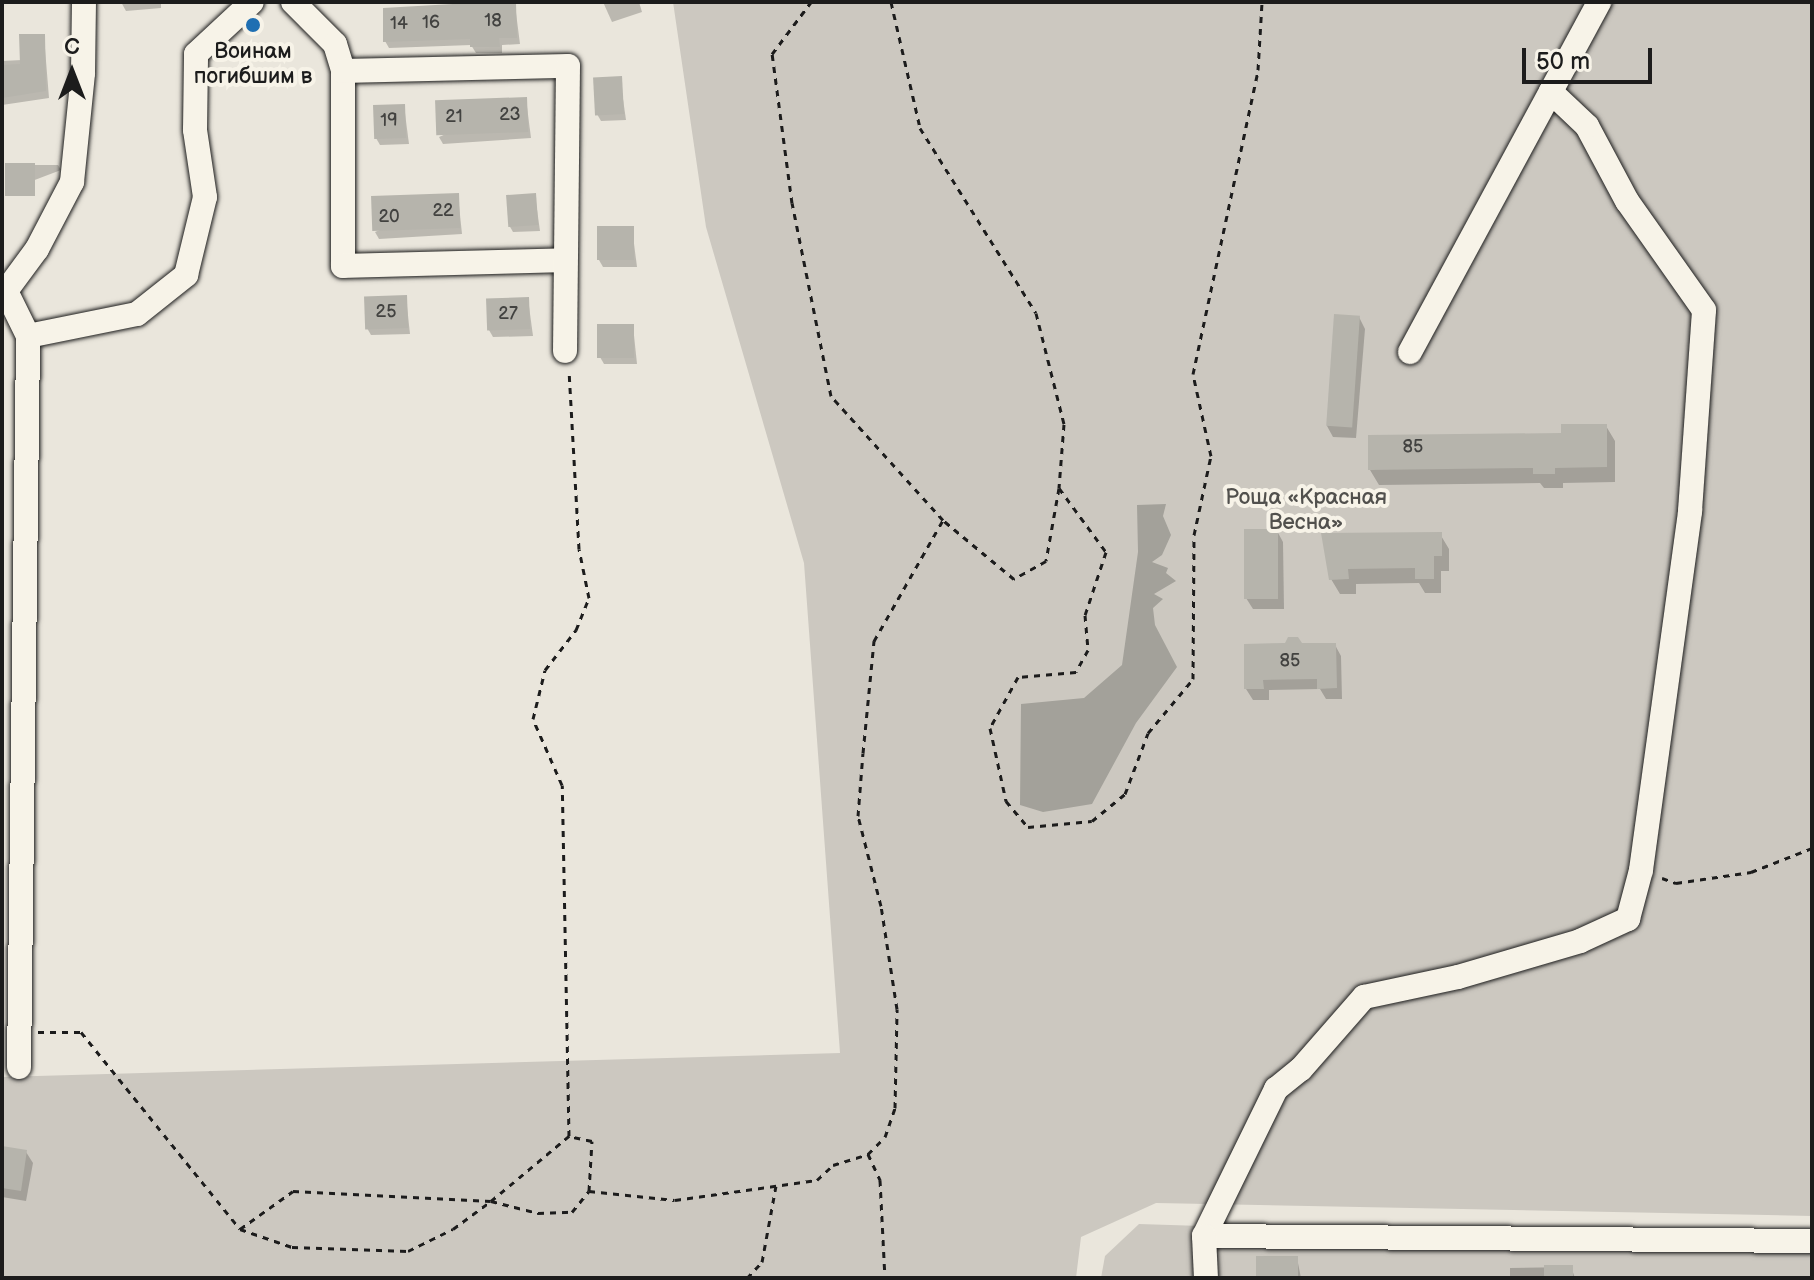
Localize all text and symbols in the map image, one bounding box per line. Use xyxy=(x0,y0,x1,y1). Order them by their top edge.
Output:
house number: 18 xyxy=(484,10,502,32)
house number: 16 xyxy=(422,12,440,34)
house number: 14 xyxy=(390,13,408,35)
marker: Воинам погибшим в xyxy=(244,16,262,34)
north arrow xyxy=(32,32,112,112)
scale bar xyxy=(1526,32,1656,82)
text: С xyxy=(64,34,80,61)
place label: Воинам погибшим в xyxy=(194,38,312,90)
text: 50 m xyxy=(1536,47,1590,76)
house number: 23 xyxy=(499,104,521,126)
house number: 21 xyxy=(445,106,463,128)
house number: 19 xyxy=(380,110,398,132)
house number: 22 xyxy=(432,200,454,222)
house number: 20 xyxy=(378,206,400,228)
house number: 25 xyxy=(376,301,396,323)
house number: 27 xyxy=(498,303,518,325)
house number: 85 xyxy=(1403,436,1423,458)
park label: Роща «Красная Весна» xyxy=(1225,484,1387,536)
house number: 85 xyxy=(1280,650,1300,672)

